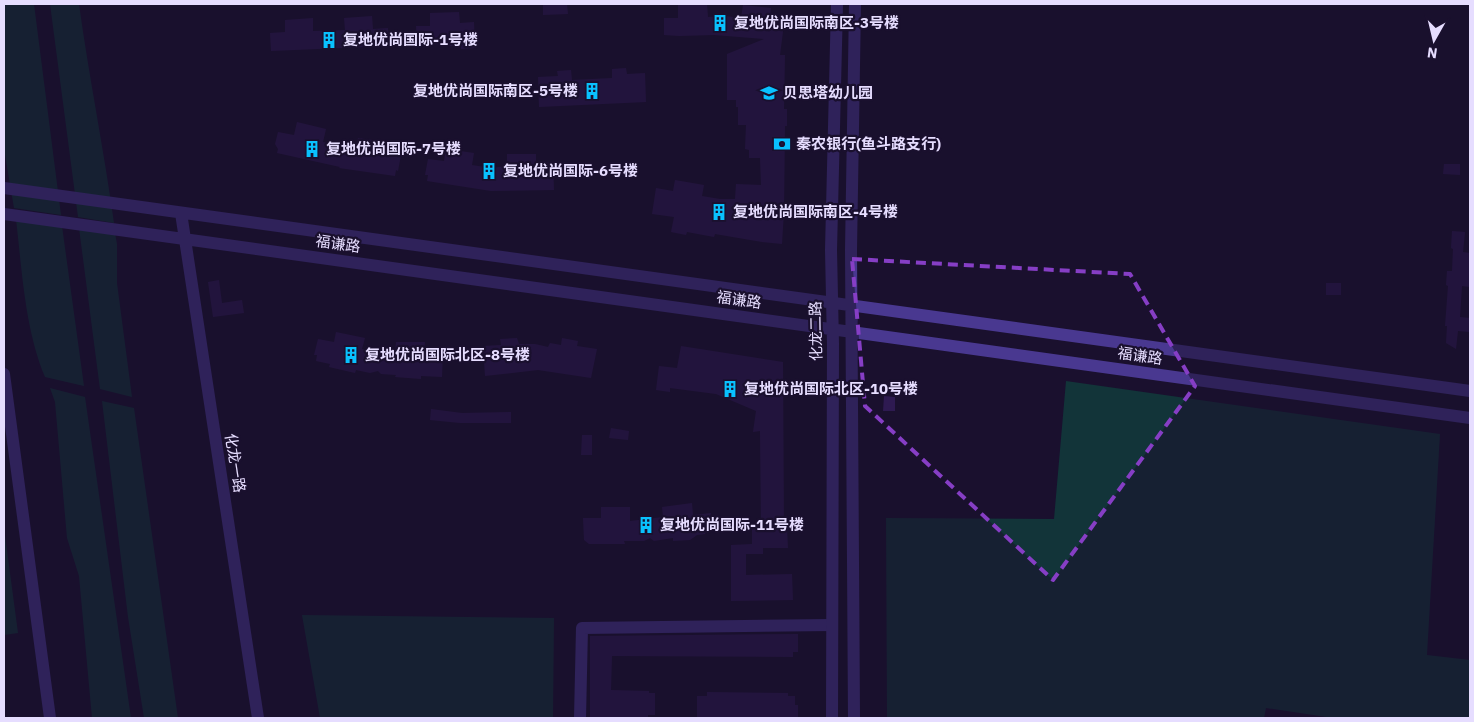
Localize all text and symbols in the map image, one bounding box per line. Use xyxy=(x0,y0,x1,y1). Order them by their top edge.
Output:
building icon: 复地优尚国际南区-3号楼 xyxy=(710,13,730,33)
place label: 复地优尚国际南区-3号楼 xyxy=(734,13,899,32)
north arrow xyxy=(1409,15,1459,65)
building icon: 复地优尚国际-1号楼 xyxy=(319,30,339,50)
place label: 复地优尚国际-1号楼 xyxy=(343,30,478,49)
text: N xyxy=(1426,43,1438,62)
place label: 复地优尚国际南区-5号楼 xyxy=(413,81,578,100)
building icon: 复地优尚国际南区-5号楼 xyxy=(582,81,602,101)
school or university icon: 贝思塔幼儿园 xyxy=(759,83,779,103)
place label: 贝思塔幼儿园 xyxy=(783,83,873,102)
bank icon: 秦农银行(鱼斗路支行) xyxy=(772,134,792,154)
place label: 秦农银行(鱼斗路支行) xyxy=(796,134,941,153)
building icon: 复地优尚国际-7号楼 xyxy=(302,139,322,159)
place label: 复地优尚国际-7号楼 xyxy=(326,139,461,158)
building icon: 复地优尚国际-6号楼 xyxy=(479,161,499,181)
place label: 复地优尚国际-6号楼 xyxy=(503,161,638,180)
building icon: 复地优尚国际南区-4号楼 xyxy=(709,202,729,222)
place label: 复地优尚国际南区-4号楼 xyxy=(733,202,898,221)
street label: 福谦路 xyxy=(314,231,362,256)
street label: 福谦路 xyxy=(715,287,763,312)
street label: 化龙二路 xyxy=(805,301,826,361)
street label: 福谦路 xyxy=(1116,343,1164,368)
building icon: 复地优尚国际北区-8号楼 xyxy=(341,345,361,365)
place label: 复地优尚国际北区-8号楼 xyxy=(365,345,530,364)
building icon: 复地优尚国际北区-10号楼 xyxy=(720,379,740,399)
place label: 复地优尚国际北区-10号楼 xyxy=(744,379,918,398)
street label: 化龙一路 xyxy=(221,432,250,494)
building icon: 复地优尚国际-11号楼 xyxy=(636,515,656,535)
place label: 复地优尚国际-11号楼 xyxy=(660,515,804,534)

